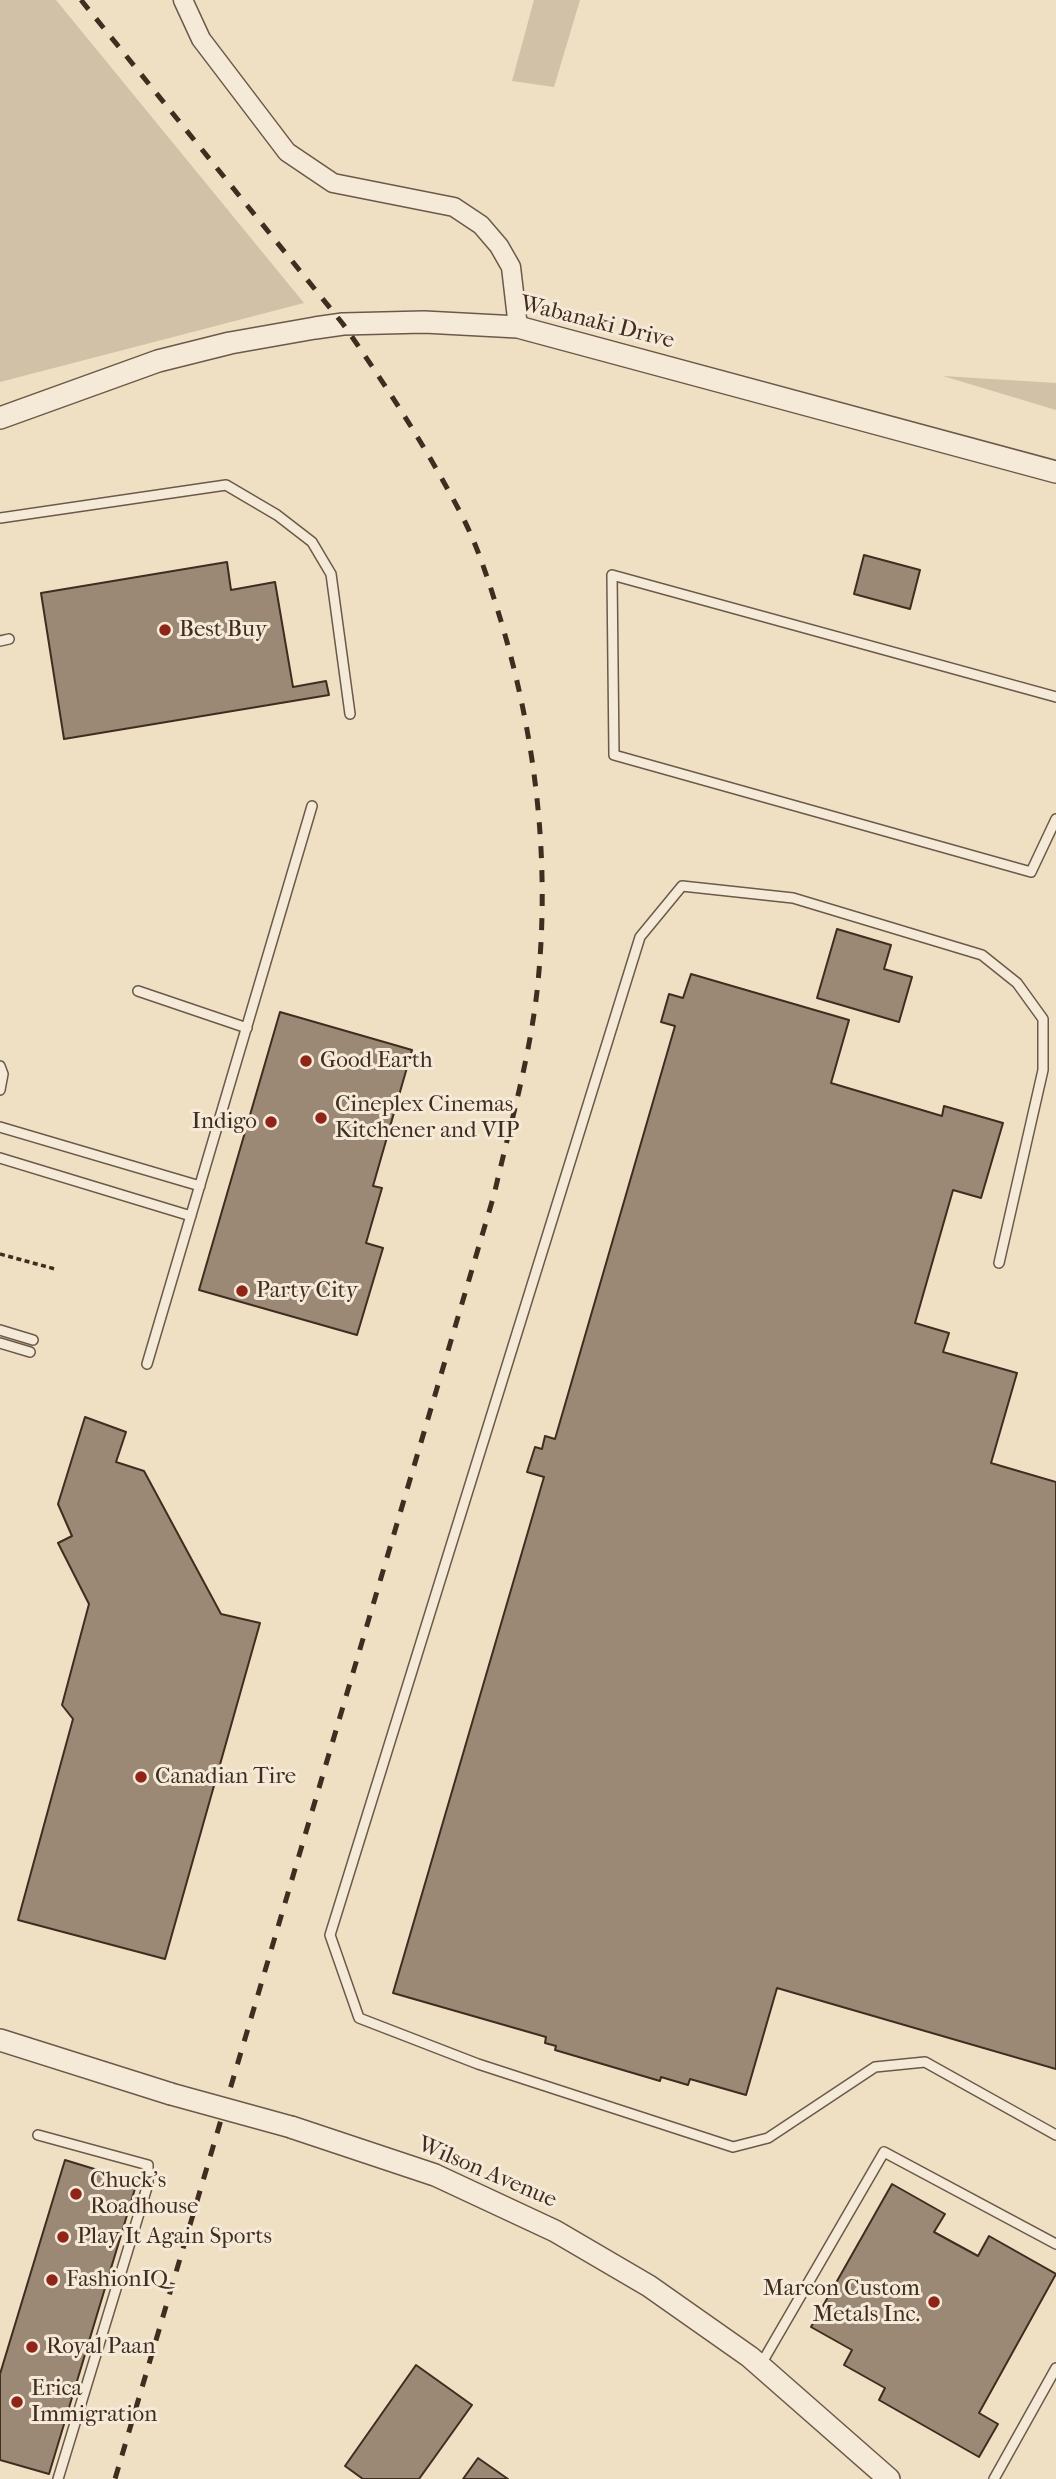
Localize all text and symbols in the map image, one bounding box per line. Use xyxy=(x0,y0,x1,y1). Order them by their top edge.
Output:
street label: Wabanaki Drive xyxy=(517,290,677,356)
place label: Best Buy xyxy=(179,616,267,644)
marker: Best Buy xyxy=(157,622,173,638)
place label: Good Earth xyxy=(320,1047,433,1075)
marker: Good Earth xyxy=(298,1053,314,1069)
place label: Cineplex Cinemas Kitchener and VIP xyxy=(335,1091,519,1145)
place label: Indigo xyxy=(192,1108,257,1136)
marker: Cineplex Cinemas Kitchener and VIP xyxy=(313,1110,329,1126)
marker: Indigo xyxy=(263,1114,279,1130)
place label: Party City xyxy=(256,1277,358,1305)
marker: Party City xyxy=(234,1283,250,1299)
place label: Canadian Tire xyxy=(155,1763,296,1791)
marker: Canadian Tire xyxy=(133,1769,149,1785)
street label: Wilson Avenue xyxy=(413,2131,561,2215)
place label: Chuck's Roadhouse xyxy=(90,2167,198,2221)
marker: Chuck's Roadhouse xyxy=(68,2186,84,2202)
place label: Play It Again Sports xyxy=(77,2223,272,2251)
marker: Play It Again Sports xyxy=(55,2229,71,2245)
place label: FashionIQ xyxy=(66,2266,168,2294)
marker: FashionIQ xyxy=(44,2272,60,2288)
place label: Marcon Custom Metals Inc. xyxy=(763,2275,920,2329)
marker: Marcon Custom Metals Inc. xyxy=(926,2294,942,2310)
place label: Royal Paan xyxy=(46,2333,156,2361)
marker: Royal Paan xyxy=(24,2339,40,2355)
place label: Erica Immigration xyxy=(31,2375,157,2429)
marker: Erica Immigration xyxy=(9,2394,25,2410)

